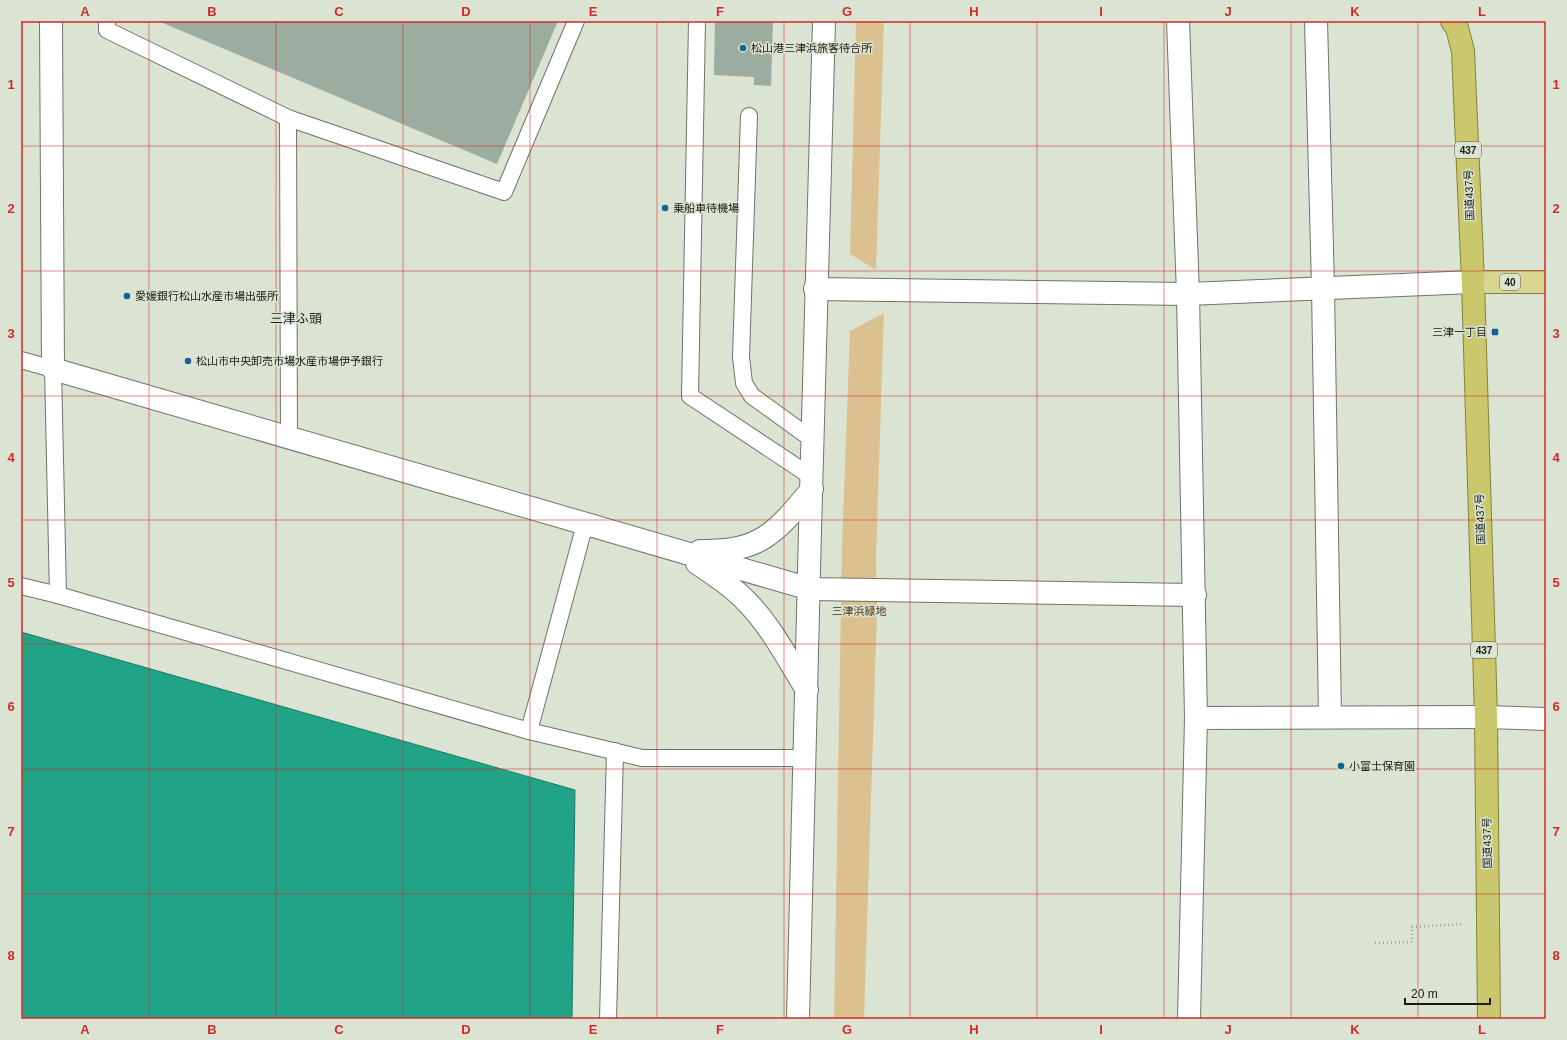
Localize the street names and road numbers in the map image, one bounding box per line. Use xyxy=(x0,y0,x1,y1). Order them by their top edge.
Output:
road number: 437 xyxy=(1455,142,1481,158)
street label: 国道437号 xyxy=(1462,169,1476,221)
road number: 40 xyxy=(1500,274,1520,290)
street label: 国道437号 xyxy=(1473,493,1487,545)
road number: 437 xyxy=(1471,642,1497,658)
street label: 国道437号 xyxy=(1481,817,1493,869)

